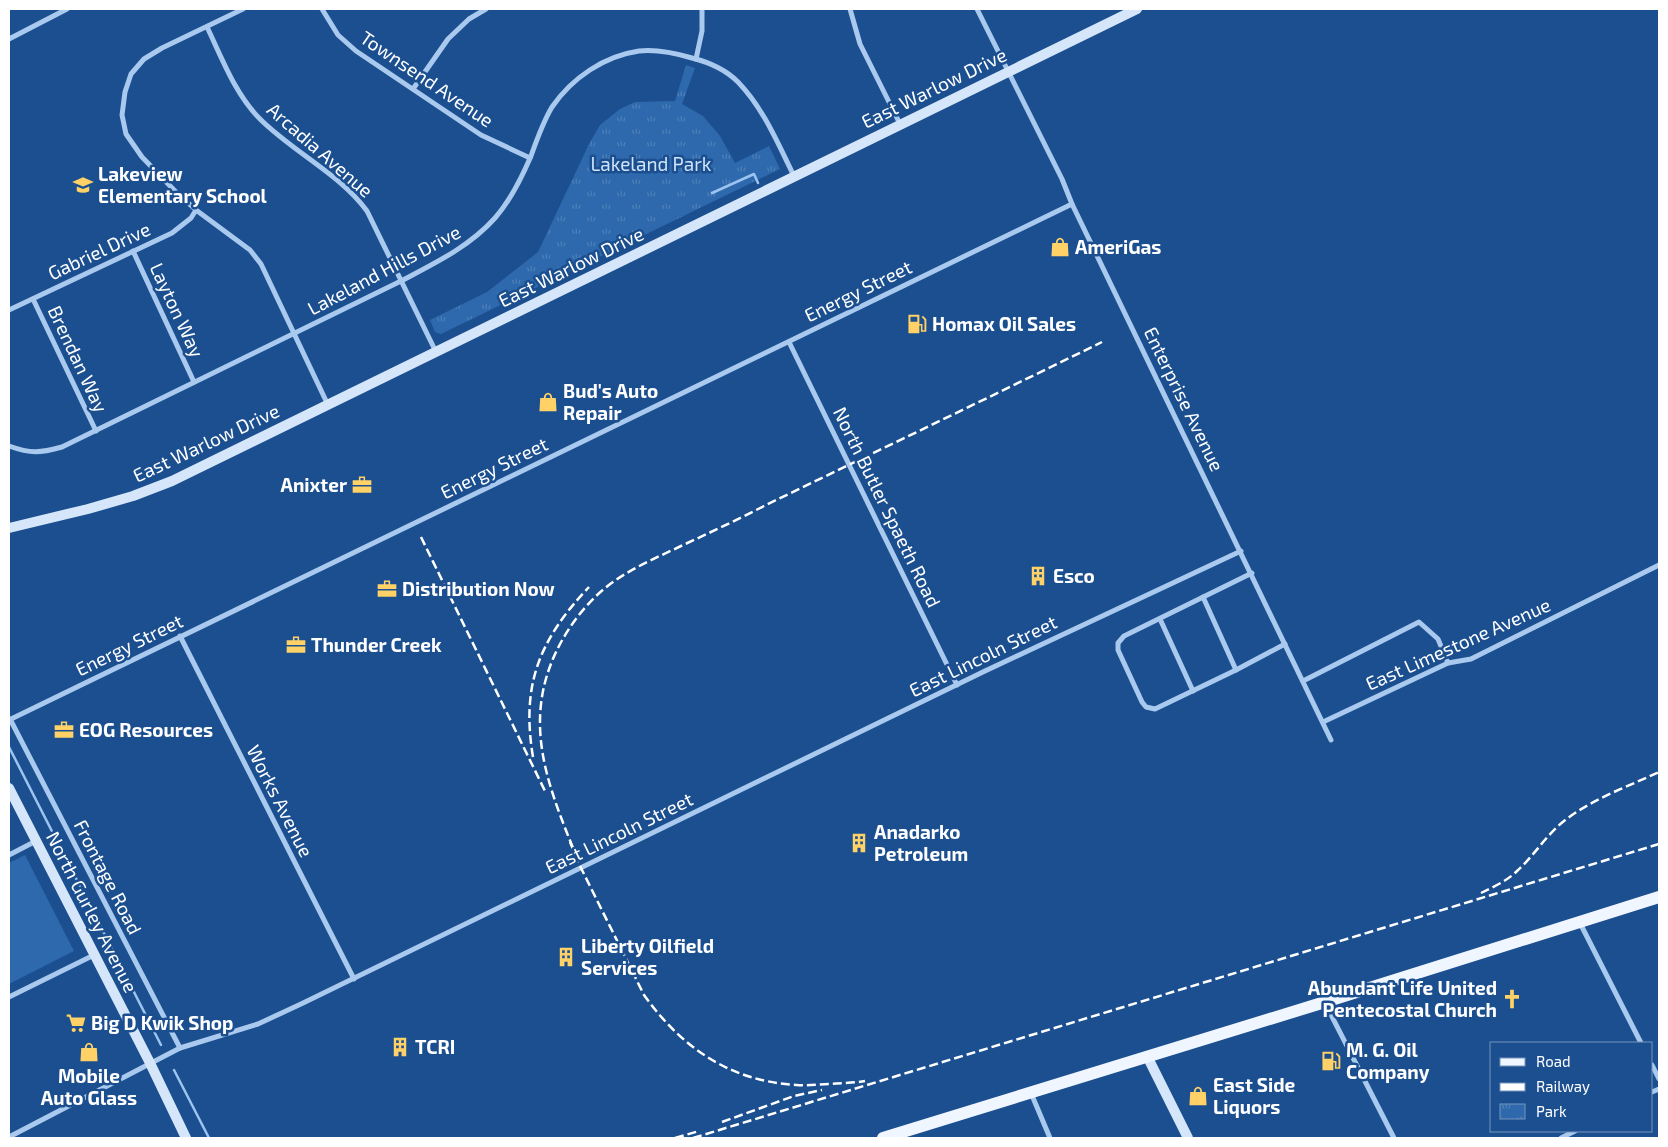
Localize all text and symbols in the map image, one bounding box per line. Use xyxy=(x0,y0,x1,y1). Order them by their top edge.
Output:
street label: Townsend Avenue xyxy=(356,26,498,132)
street label: East Warlow Drive xyxy=(857,42,1010,133)
street label: Arcadia Avenue xyxy=(263,98,378,202)
park label: Lakeland Park xyxy=(591,152,712,175)
place label: Lakeview Elementary School xyxy=(98,162,268,208)
school or university icon: Lakeview Elementary School xyxy=(72,174,94,196)
street label: Gabriel Drive xyxy=(44,217,154,284)
street label: Lakeland Hills Drive xyxy=(303,220,464,320)
street label: East Warlow Drive xyxy=(494,221,647,312)
place label: AmeriGas xyxy=(1075,235,1161,258)
shop icon: AmeriGas xyxy=(1049,236,1071,258)
street label: Energy Street xyxy=(800,255,915,326)
street label: Layton Way xyxy=(146,259,209,361)
street label: Brendan Way xyxy=(44,302,113,416)
place label: Homax Oil Sales xyxy=(932,312,1076,335)
fuel station icon: Homax Oil Sales xyxy=(906,313,928,335)
street label: Enterprise Avenue xyxy=(1140,323,1229,475)
place label: Bud's Auto Repair xyxy=(563,379,658,424)
shop icon: Bud's Auto Repair xyxy=(537,391,559,413)
street label: East Warlow Drive xyxy=(129,399,283,487)
street label: North Butler Spaeth Road xyxy=(829,403,946,611)
street label: Energy Street xyxy=(436,432,551,503)
place label: Anixter xyxy=(281,473,347,496)
office icon: Anixter xyxy=(351,474,373,496)
place label: Esco xyxy=(1053,564,1095,587)
building icon: Esco xyxy=(1027,565,1049,587)
place label: Distribution Now xyxy=(402,577,555,600)
office icon: Distribution Now xyxy=(376,578,398,600)
street label: East Limestone Avenue xyxy=(1362,592,1554,695)
street label: Energy Street xyxy=(71,609,186,680)
street label: East Lincoln Street xyxy=(905,610,1060,701)
place label: Thunder Creek xyxy=(311,633,442,656)
office icon: Thunder Creek xyxy=(285,634,307,656)
place label: EOG Resources xyxy=(79,718,213,741)
office icon: EOG Resources xyxy=(53,719,75,741)
street label: Works Avenue xyxy=(242,741,319,861)
street label: East Lincoln Street xyxy=(541,787,696,878)
street label: Frontage Road xyxy=(70,816,147,938)
place label: Anadarko Petroleum xyxy=(874,820,968,865)
street label: North Gurley Avenue xyxy=(42,827,143,996)
building icon: Anadarko Petroleum xyxy=(848,832,870,854)
place label: Liberty Oilfield Services xyxy=(581,934,714,979)
building icon: Liberty Oilfield Services xyxy=(555,946,577,968)
place label: Abundant Life United Pentecostal Church xyxy=(1308,976,1497,1021)
church icon: Abundant Life United Pentecostal Church xyxy=(1501,988,1523,1010)
place label: Big D Kwik Shop xyxy=(91,1011,233,1034)
supermarket icon: Big D Kwik Shop xyxy=(65,1012,87,1034)
place label: TCRI xyxy=(415,1035,455,1058)
building icon: TCRI xyxy=(389,1036,411,1058)
place label: M. G. Oil Company xyxy=(1346,1038,1430,1084)
shop icon: Mobile Auto Glass xyxy=(78,1041,100,1063)
legend xyxy=(1490,1042,1653,1132)
fuel station icon: M. G. Oil Company xyxy=(1320,1050,1342,1072)
text: Road xyxy=(1536,1052,1571,1070)
place label: Mobile Auto Glass xyxy=(41,1064,137,1109)
place label: East Side Liquors xyxy=(1213,1073,1296,1118)
text: Railway xyxy=(1536,1077,1590,1095)
shop icon: East Side Liquors xyxy=(1187,1085,1209,1107)
text: Park xyxy=(1536,1102,1567,1120)

